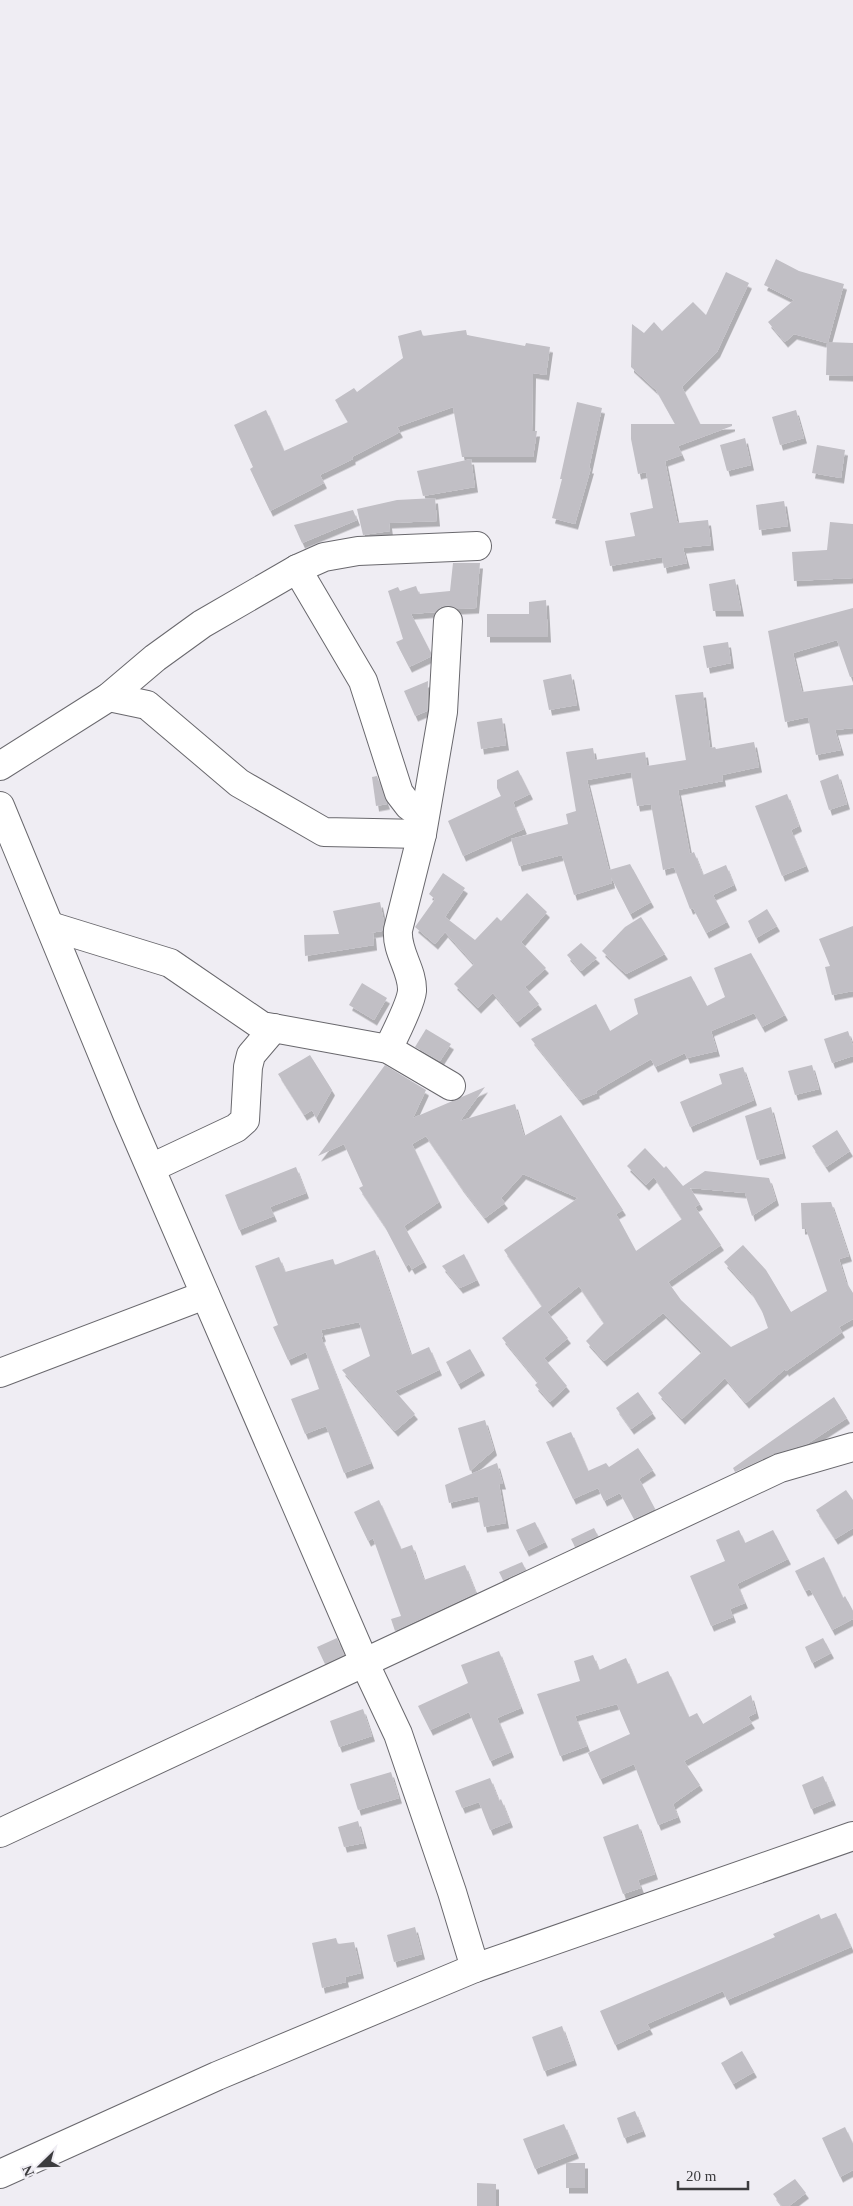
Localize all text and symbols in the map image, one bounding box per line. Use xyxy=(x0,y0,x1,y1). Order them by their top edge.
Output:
north arrow xyxy=(15,2141,65,2191)
scale bar xyxy=(678,2158,748,2190)
text: N xyxy=(20,2163,37,2178)
text: 20 m xyxy=(686,2168,717,2184)

